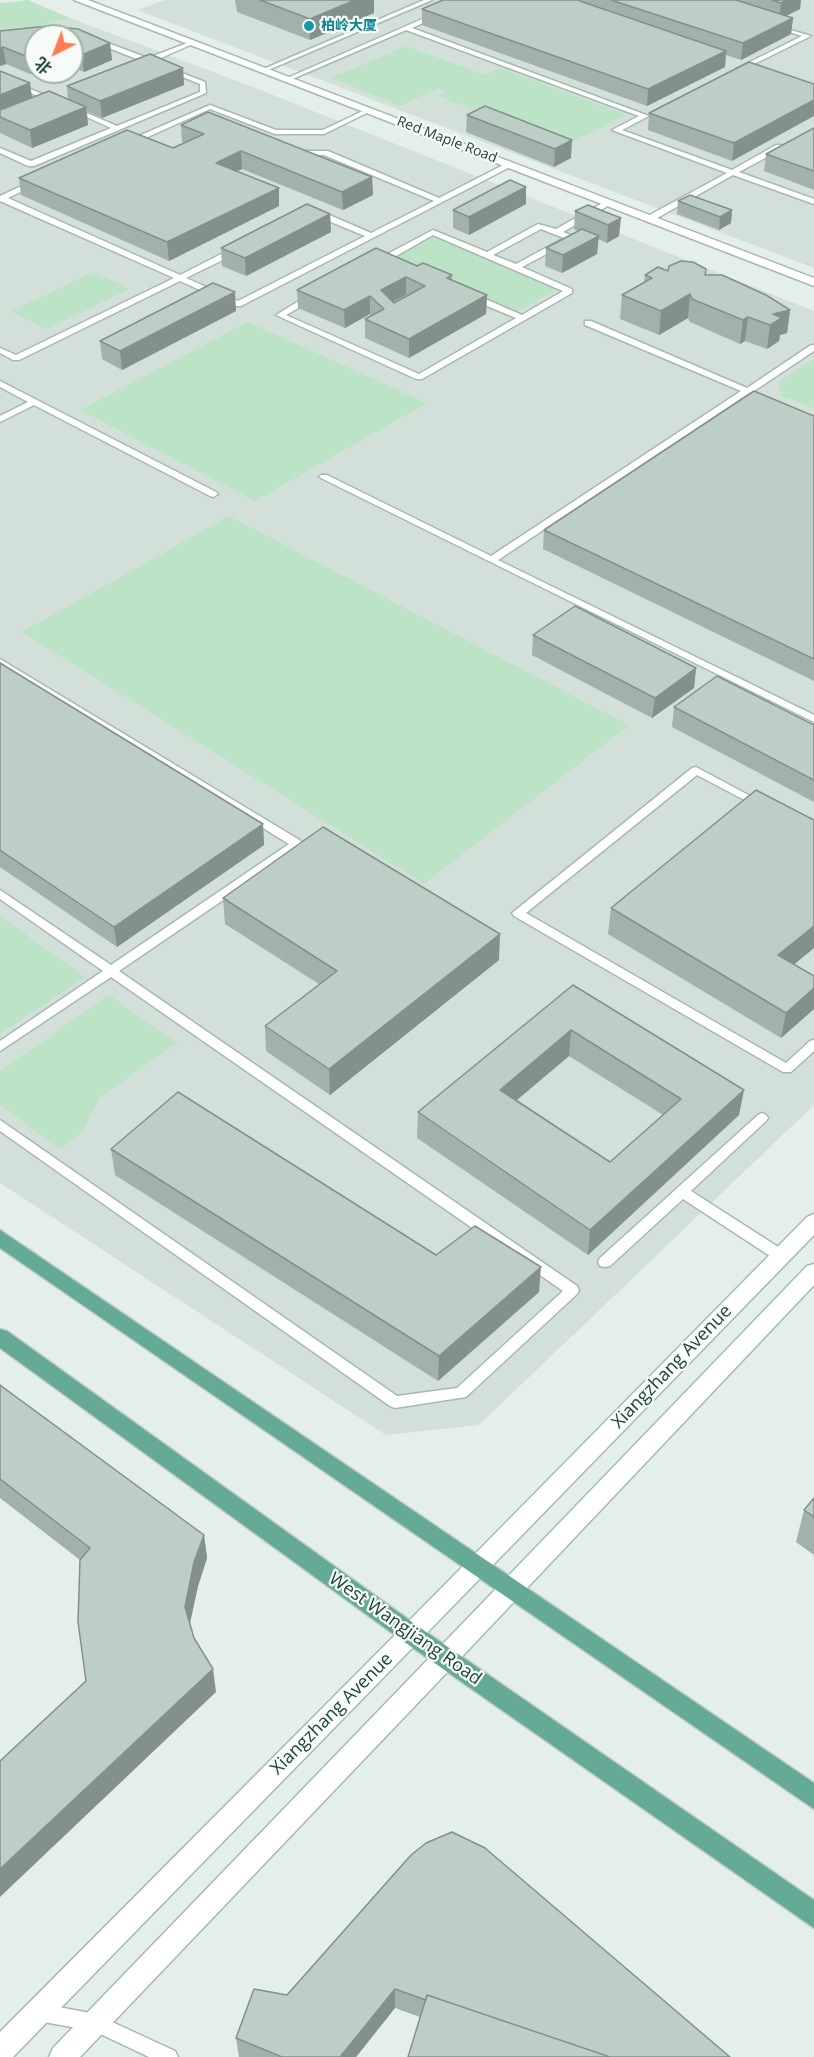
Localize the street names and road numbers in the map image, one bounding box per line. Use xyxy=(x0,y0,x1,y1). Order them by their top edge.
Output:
street label: Red Maple Road xyxy=(394,113,500,167)
street label: Xiangzhang Avenue xyxy=(607,1301,737,1433)
street label: West Wangjiang Road xyxy=(325,1568,485,1690)
street label: Xiangzhang Avenue xyxy=(267,1649,397,1779)

